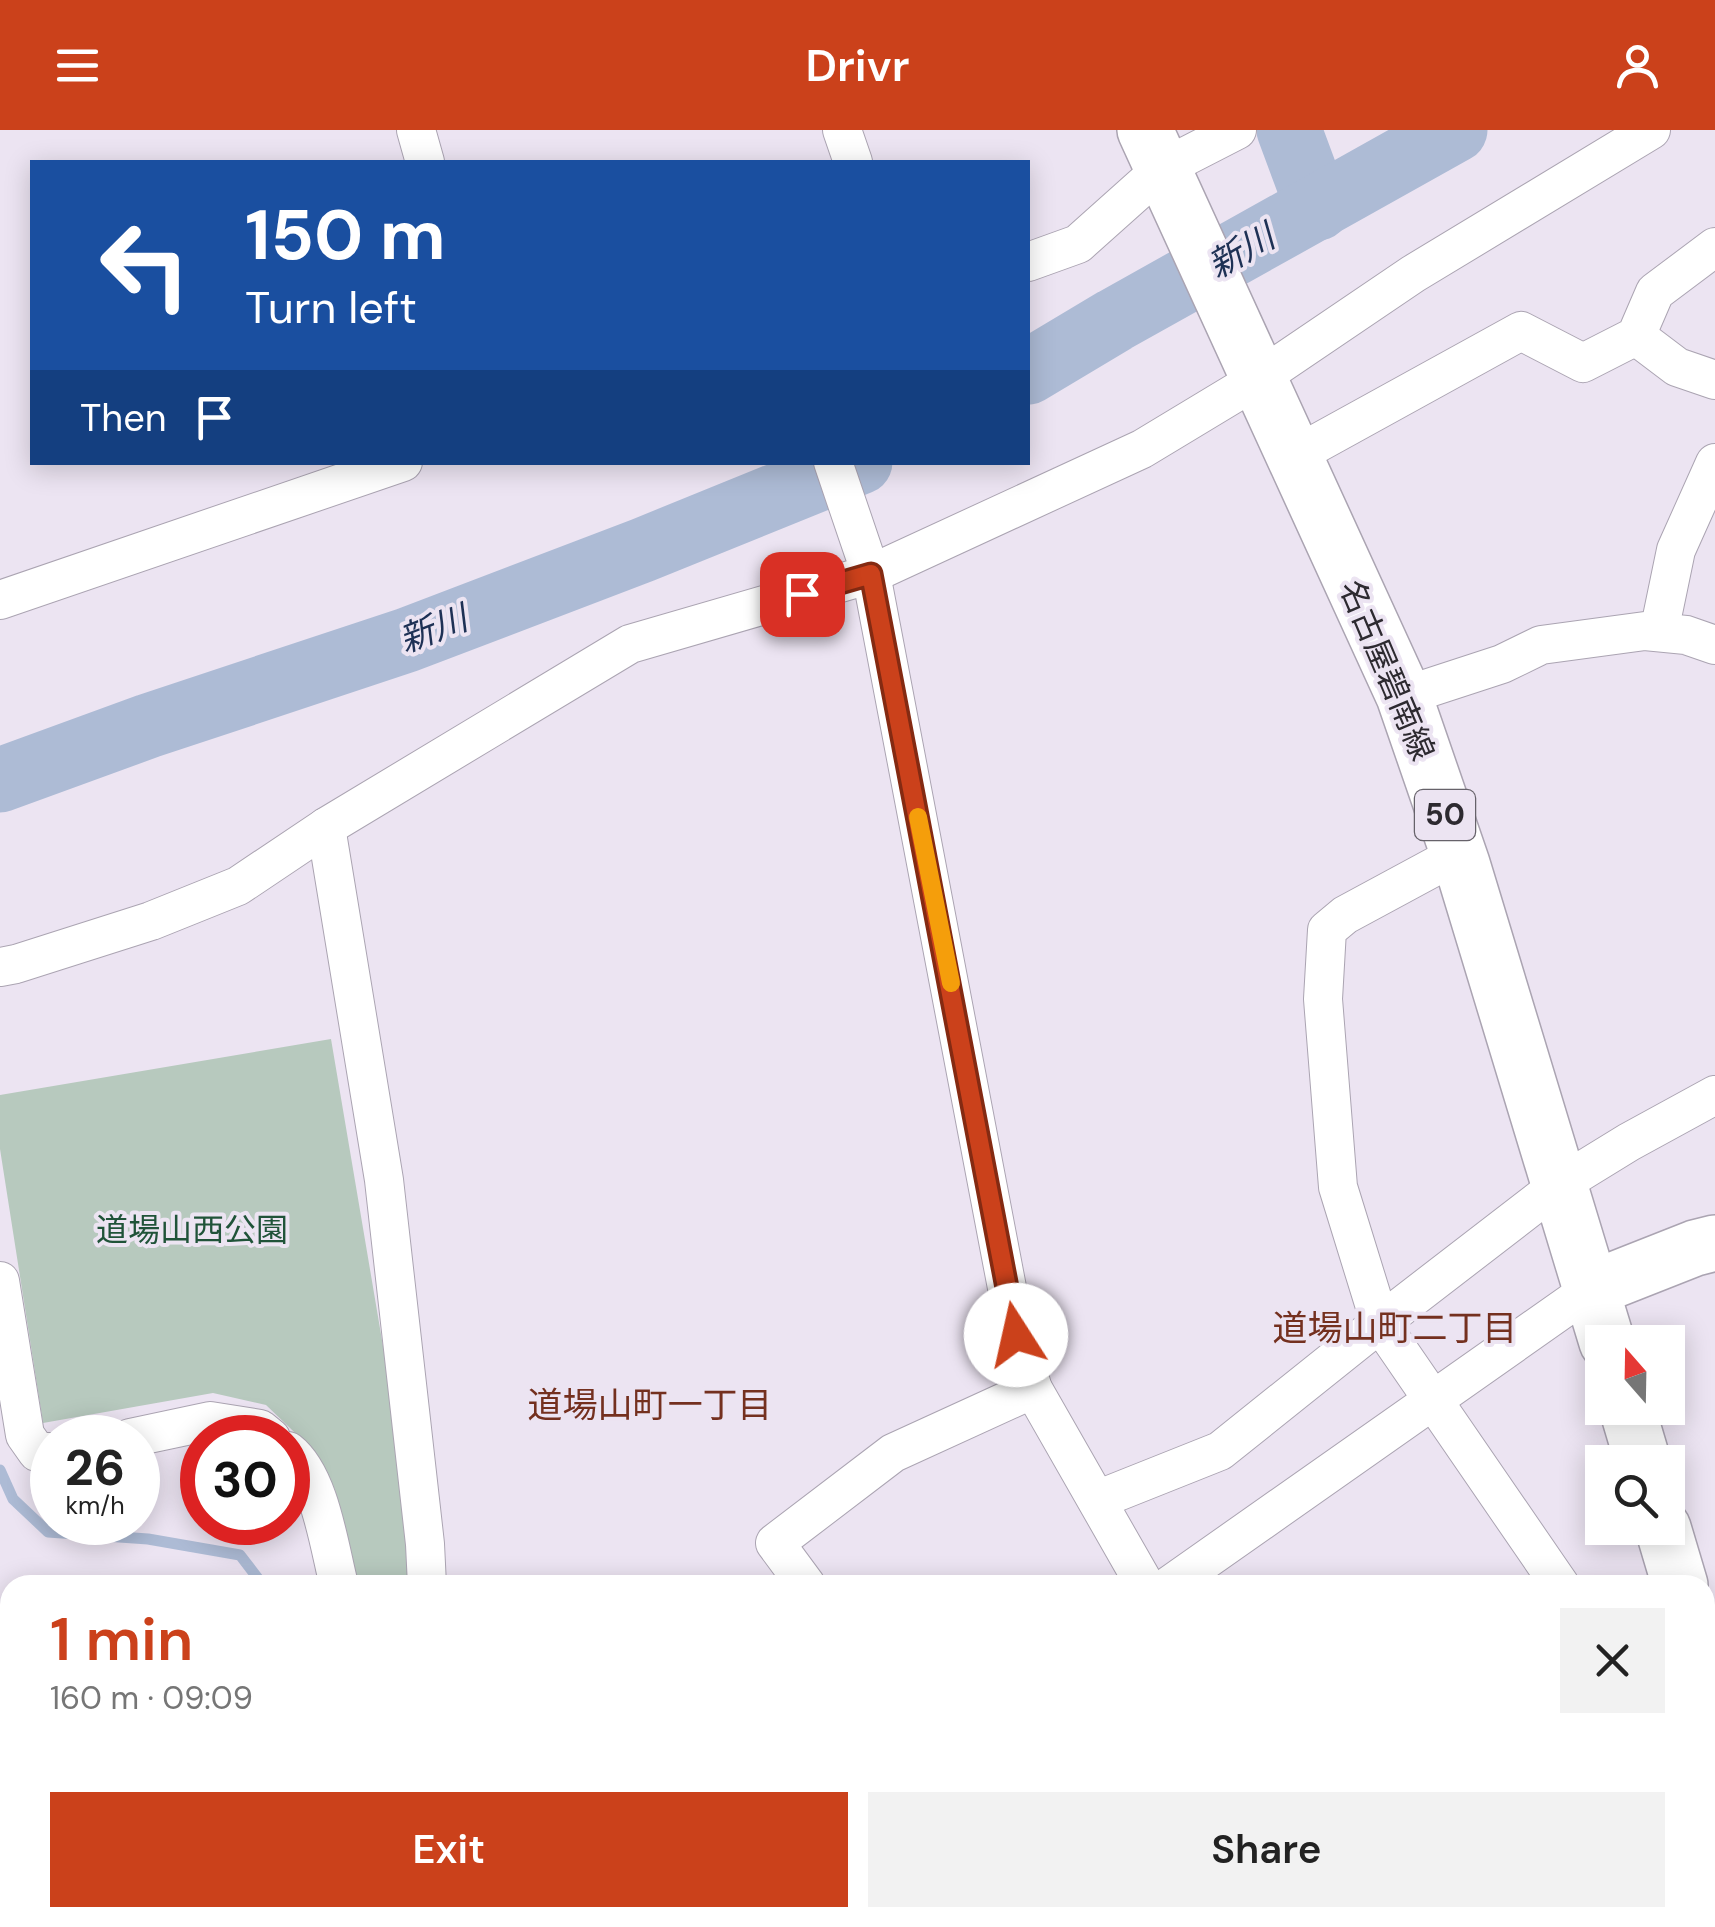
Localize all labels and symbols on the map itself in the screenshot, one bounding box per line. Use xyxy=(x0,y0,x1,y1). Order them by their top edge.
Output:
water label: 新川 xyxy=(1199,212,1286,288)
pin xyxy=(760,552,845,637)
street label: 名古屋碧南線 xyxy=(1330,573,1444,767)
water label: 新川 xyxy=(392,594,478,663)
road number: 50 xyxy=(1415,790,1475,840)
park label: 道場山西公園 xyxy=(96,1209,288,1251)
position arrow xyxy=(964,1283,1068,1387)
district label: 道場山町二丁目 xyxy=(1272,1305,1518,1351)
north arrow xyxy=(1585,1325,1685,1425)
district label: 道場山町一丁目 xyxy=(527,1382,773,1428)
speed limit sign: 30 xyxy=(180,1415,310,1545)

